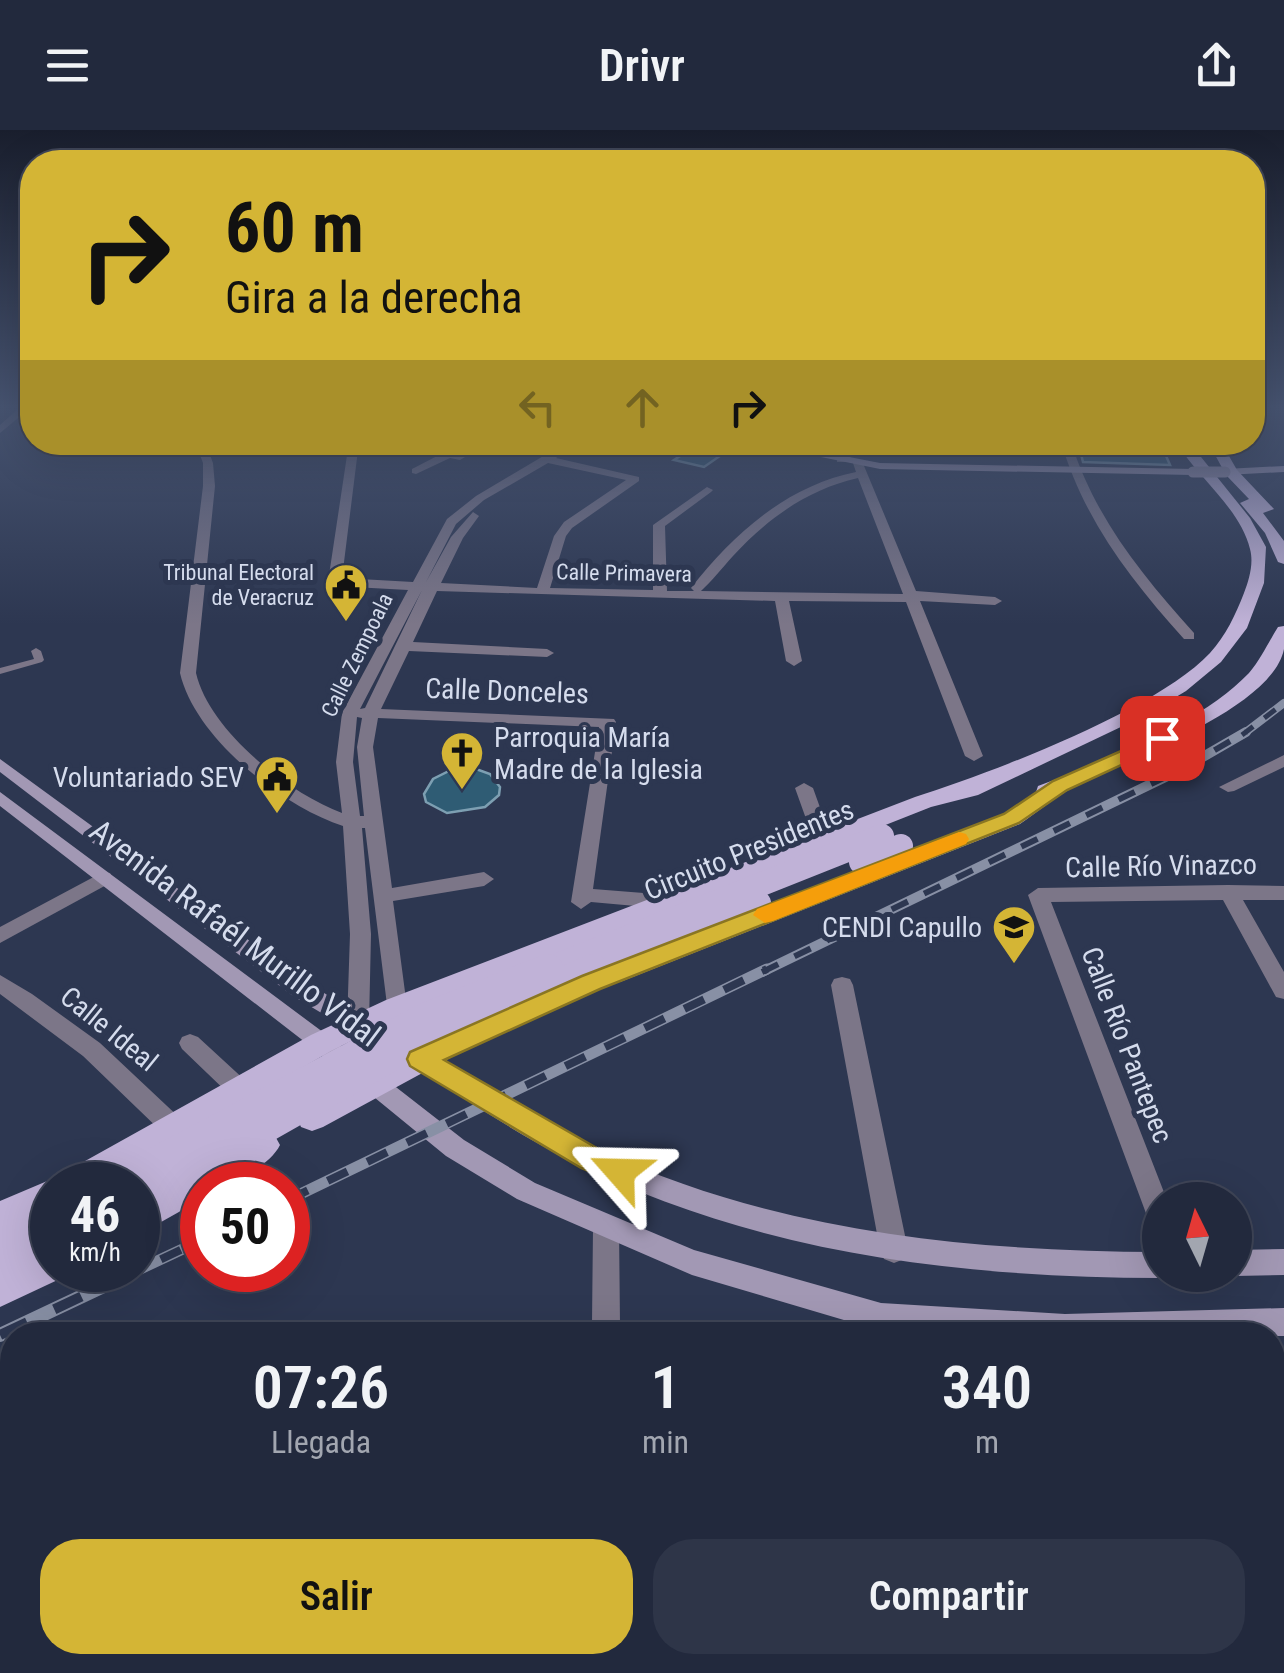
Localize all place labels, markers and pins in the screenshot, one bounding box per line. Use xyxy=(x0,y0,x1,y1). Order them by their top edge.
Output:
place label: Tribunal Electoral de Veracruz xyxy=(163,560,314,610)
public building icon: Tribunal Electoral de Veracruz xyxy=(323,562,369,623)
pin xyxy=(1120,696,1205,781)
place label: Parroquia María Madre de la Iglesia xyxy=(494,721,703,786)
church icon: Parroquia María Madre de la Iglesia xyxy=(439,730,485,791)
public building icon: Voluntariado SEV xyxy=(254,754,300,815)
place label: Voluntariado SEV xyxy=(53,761,244,794)
school or university icon: CENDI Capullo xyxy=(991,904,1037,965)
place label: CENDI Capullo xyxy=(822,911,982,944)

